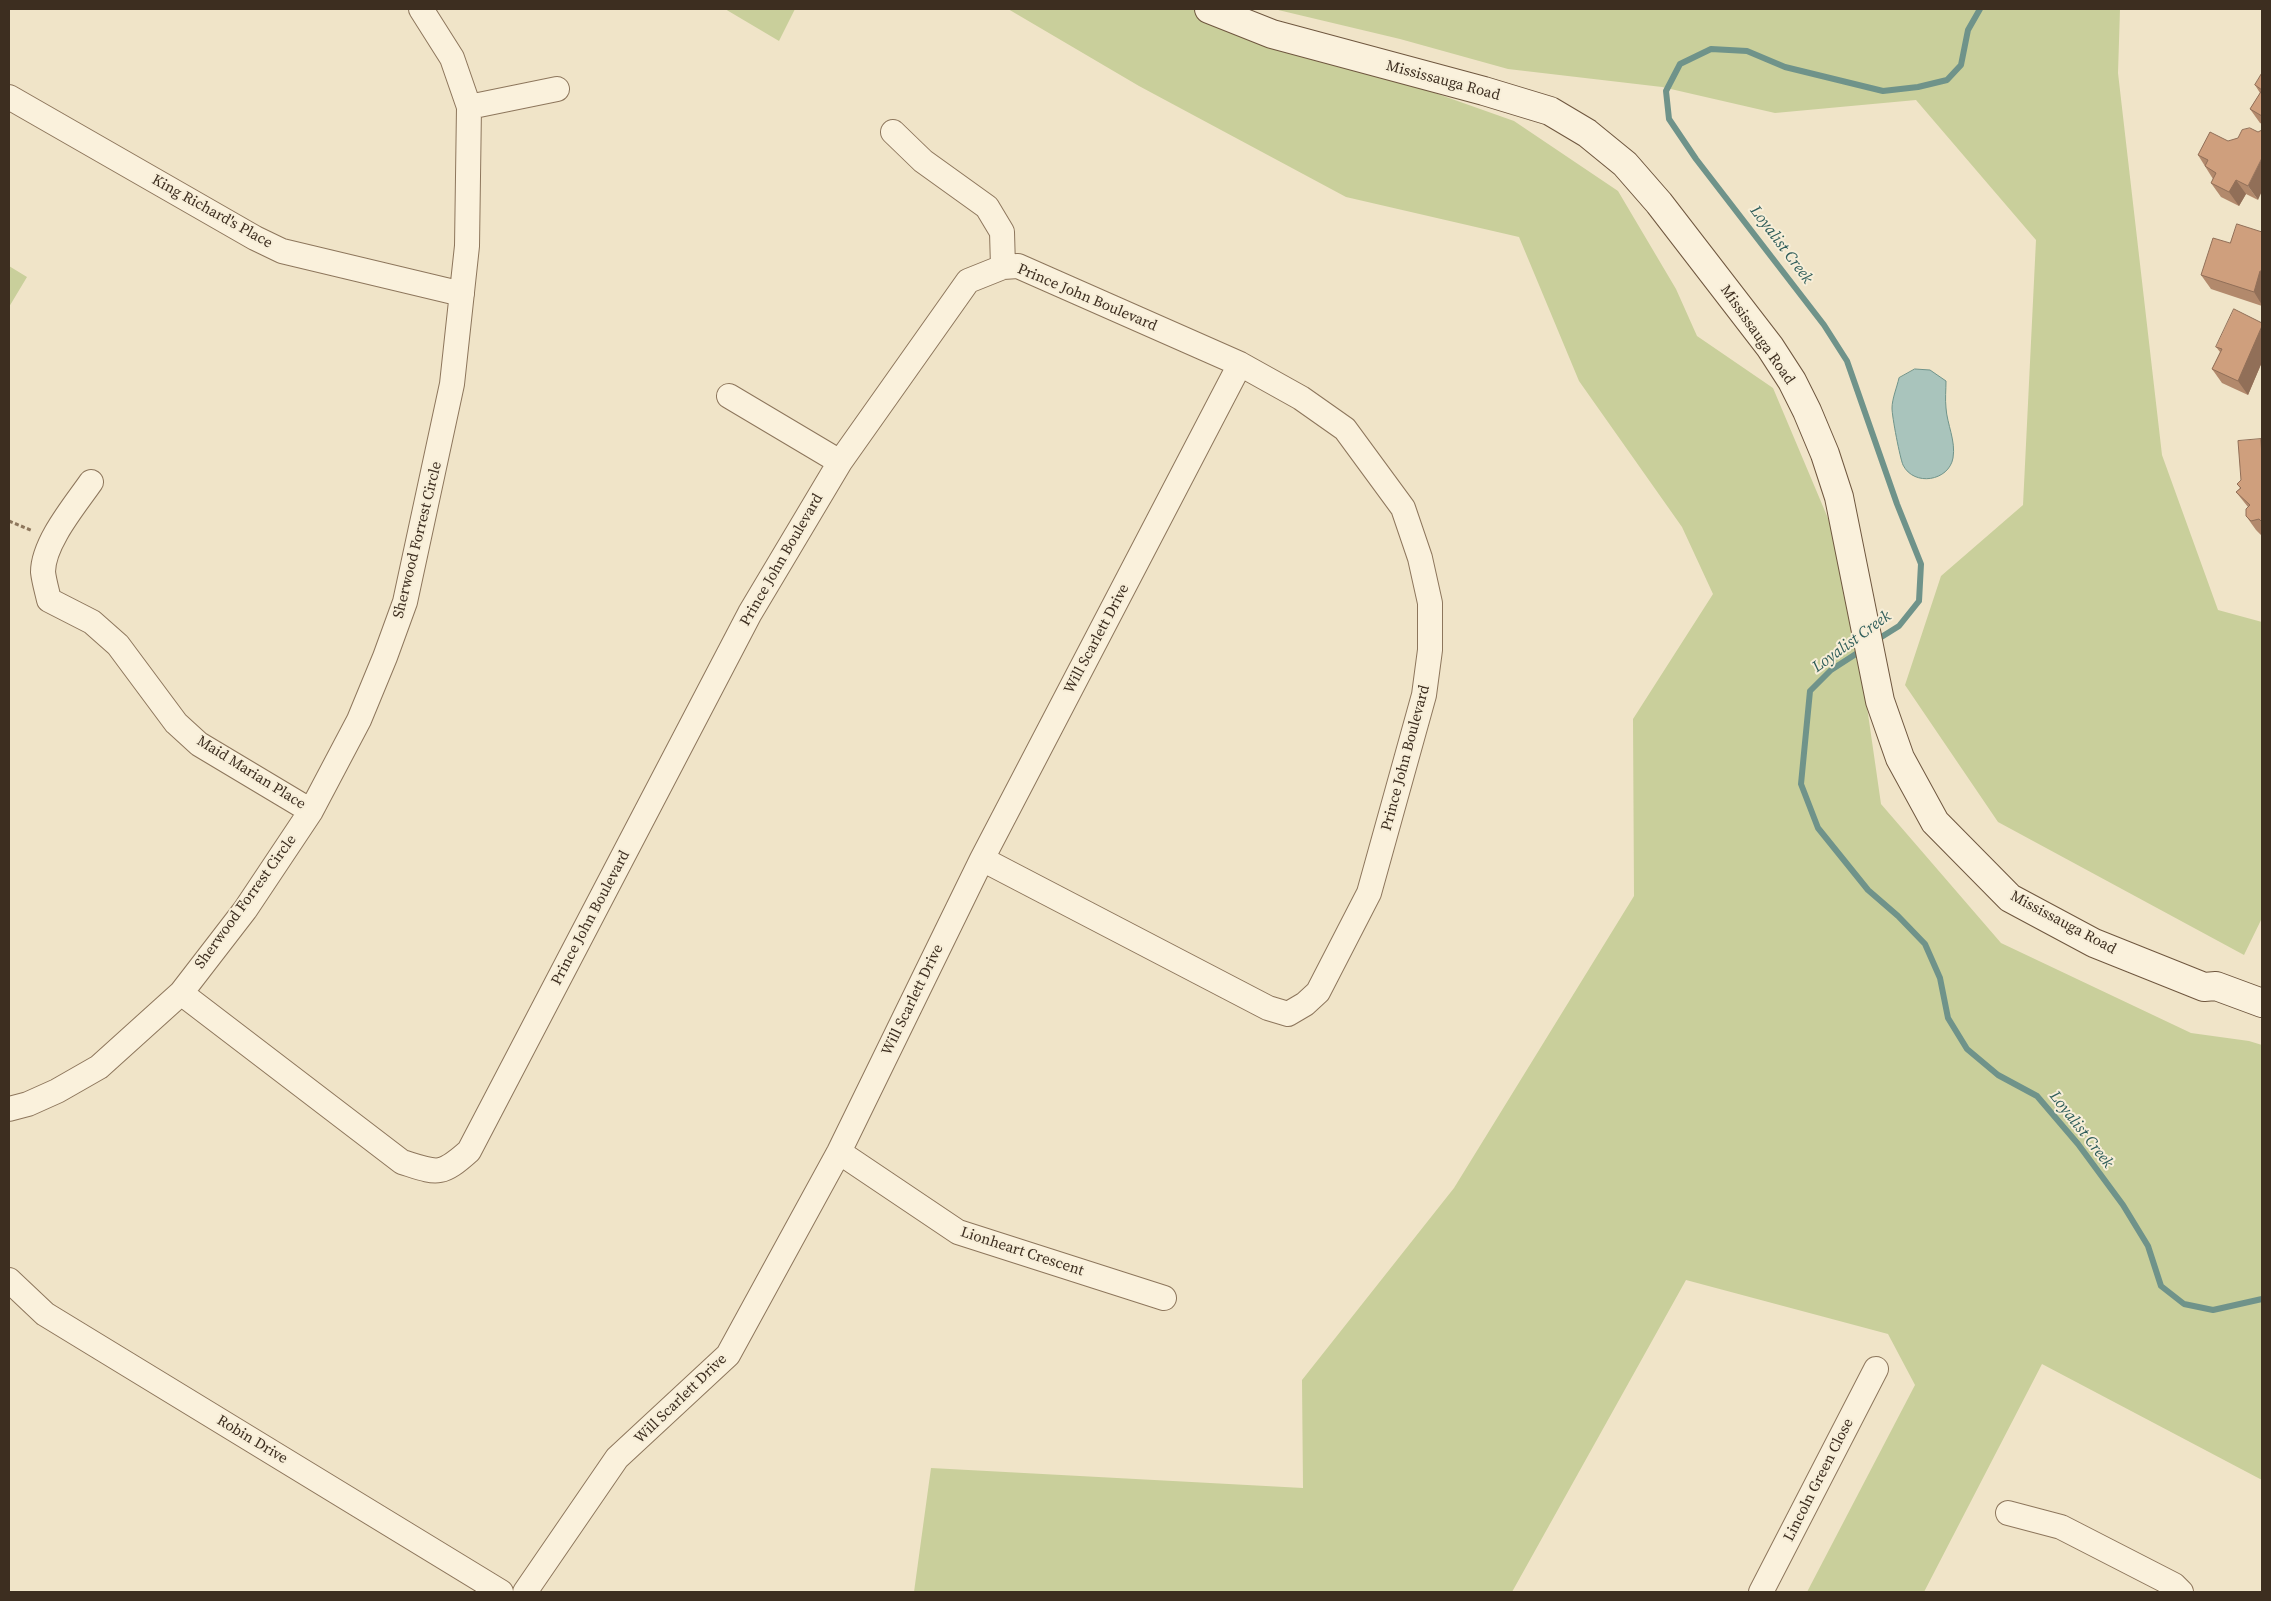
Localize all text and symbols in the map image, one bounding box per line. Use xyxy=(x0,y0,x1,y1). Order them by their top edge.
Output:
street label: Mississauga Road xyxy=(1384,57,1502,105)
street label: King Richard's Place xyxy=(148,171,276,253)
water label: Loyalist Creek xyxy=(1745,202,1817,288)
street label: Prince John Boulevard xyxy=(1015,260,1159,336)
street label: Mississauga Road xyxy=(1716,282,1798,388)
street label: Sherwood Forrest Circle xyxy=(390,460,446,620)
street label: Prince John Boulevard xyxy=(737,491,827,629)
street label: Will Scarlett Drive xyxy=(1061,581,1133,697)
water label: Loyalist Creek xyxy=(1809,607,1895,677)
street label: Prince John Boulevard xyxy=(1378,683,1434,833)
street label: Maid Marian Place xyxy=(193,732,309,814)
street label: Sherwood Forrest Circle xyxy=(191,832,301,972)
street label: Prince John Boulevard xyxy=(548,848,634,988)
street label: Mississauga Road xyxy=(2007,888,2119,958)
street label: Will Scarlett Drive xyxy=(878,941,948,1059)
water label: Loyalist Creek xyxy=(2045,1088,2117,1172)
street label: Lionheart Crescent xyxy=(958,1224,1086,1280)
street label: Will Scarlett Drive xyxy=(631,1350,731,1448)
street label: Robin Drive xyxy=(213,1412,291,1468)
street label: Lincoln Green Close xyxy=(1780,1416,1858,1544)

